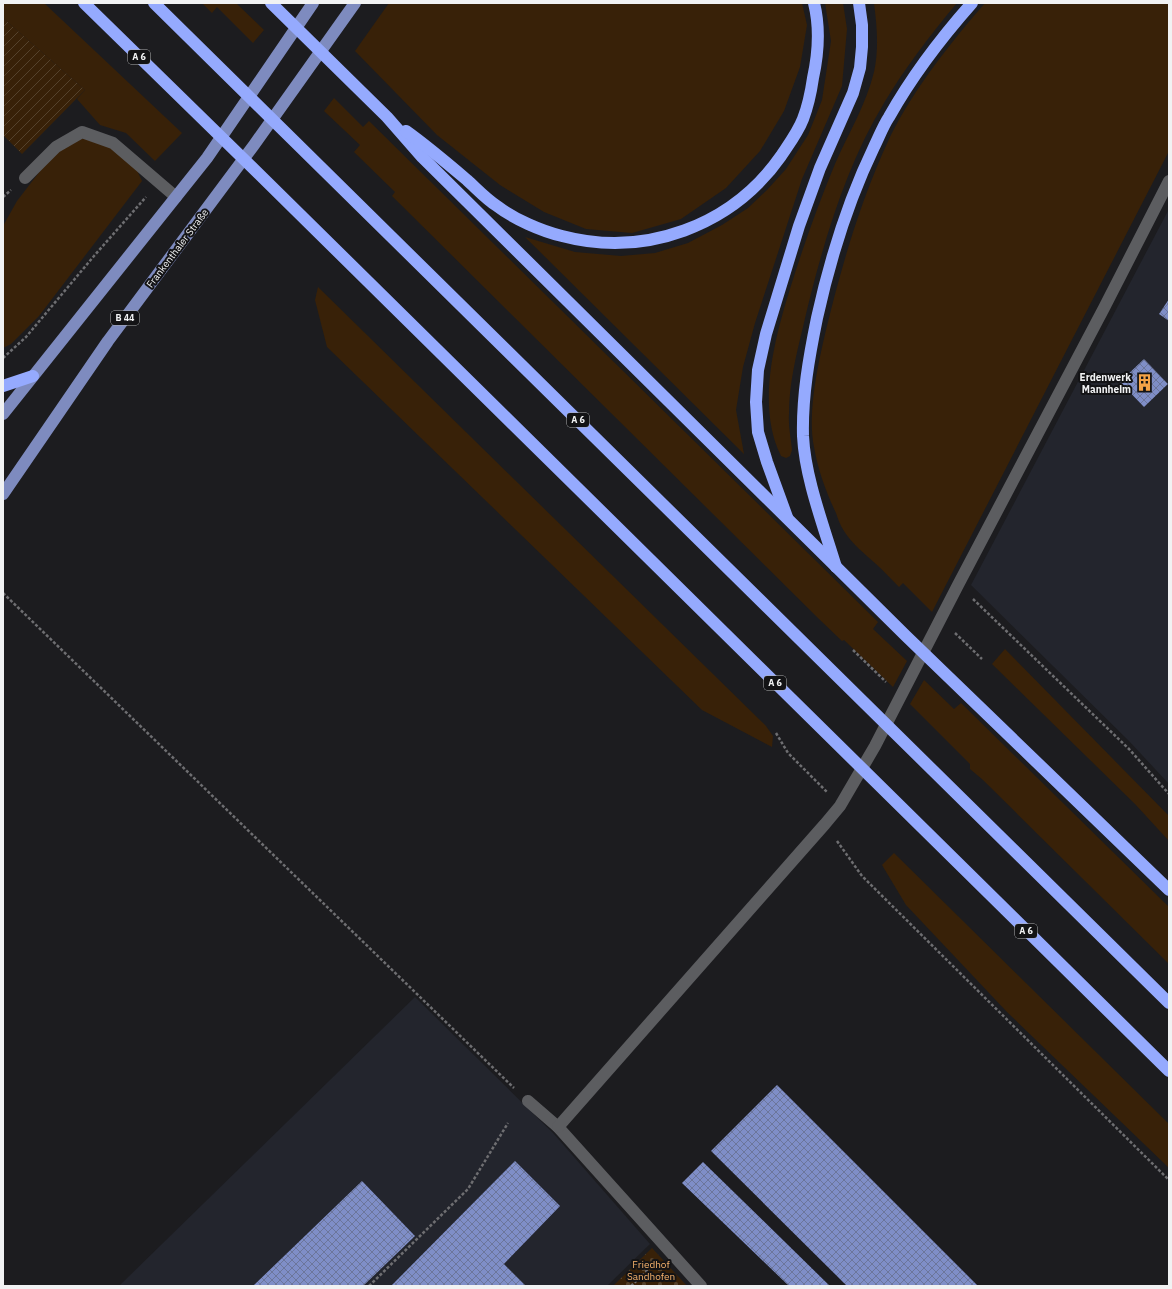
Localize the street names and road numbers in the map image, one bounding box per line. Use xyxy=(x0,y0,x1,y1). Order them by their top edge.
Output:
road number: A 6 xyxy=(128,50,150,64)
street label: Frankenthaler Straße xyxy=(144,206,212,290)
road number: B 44 xyxy=(111,311,139,325)
road number: A 6 xyxy=(567,413,589,427)
road number: A 6 xyxy=(764,676,786,690)
road number: A 6 xyxy=(1015,924,1037,938)

